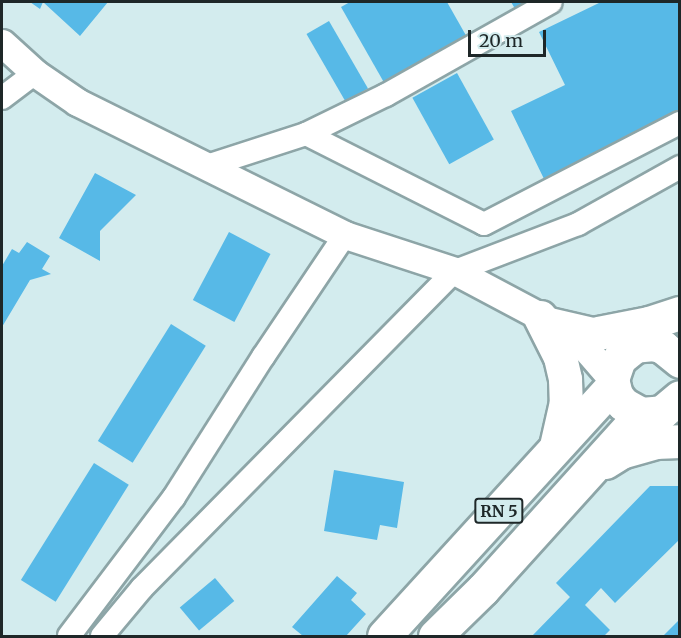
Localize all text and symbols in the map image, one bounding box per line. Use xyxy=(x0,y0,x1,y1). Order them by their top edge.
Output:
scale bar xyxy=(471,18,549,56)
text: 20 m xyxy=(479,29,523,52)
road number: RN 5 xyxy=(474,498,524,524)

